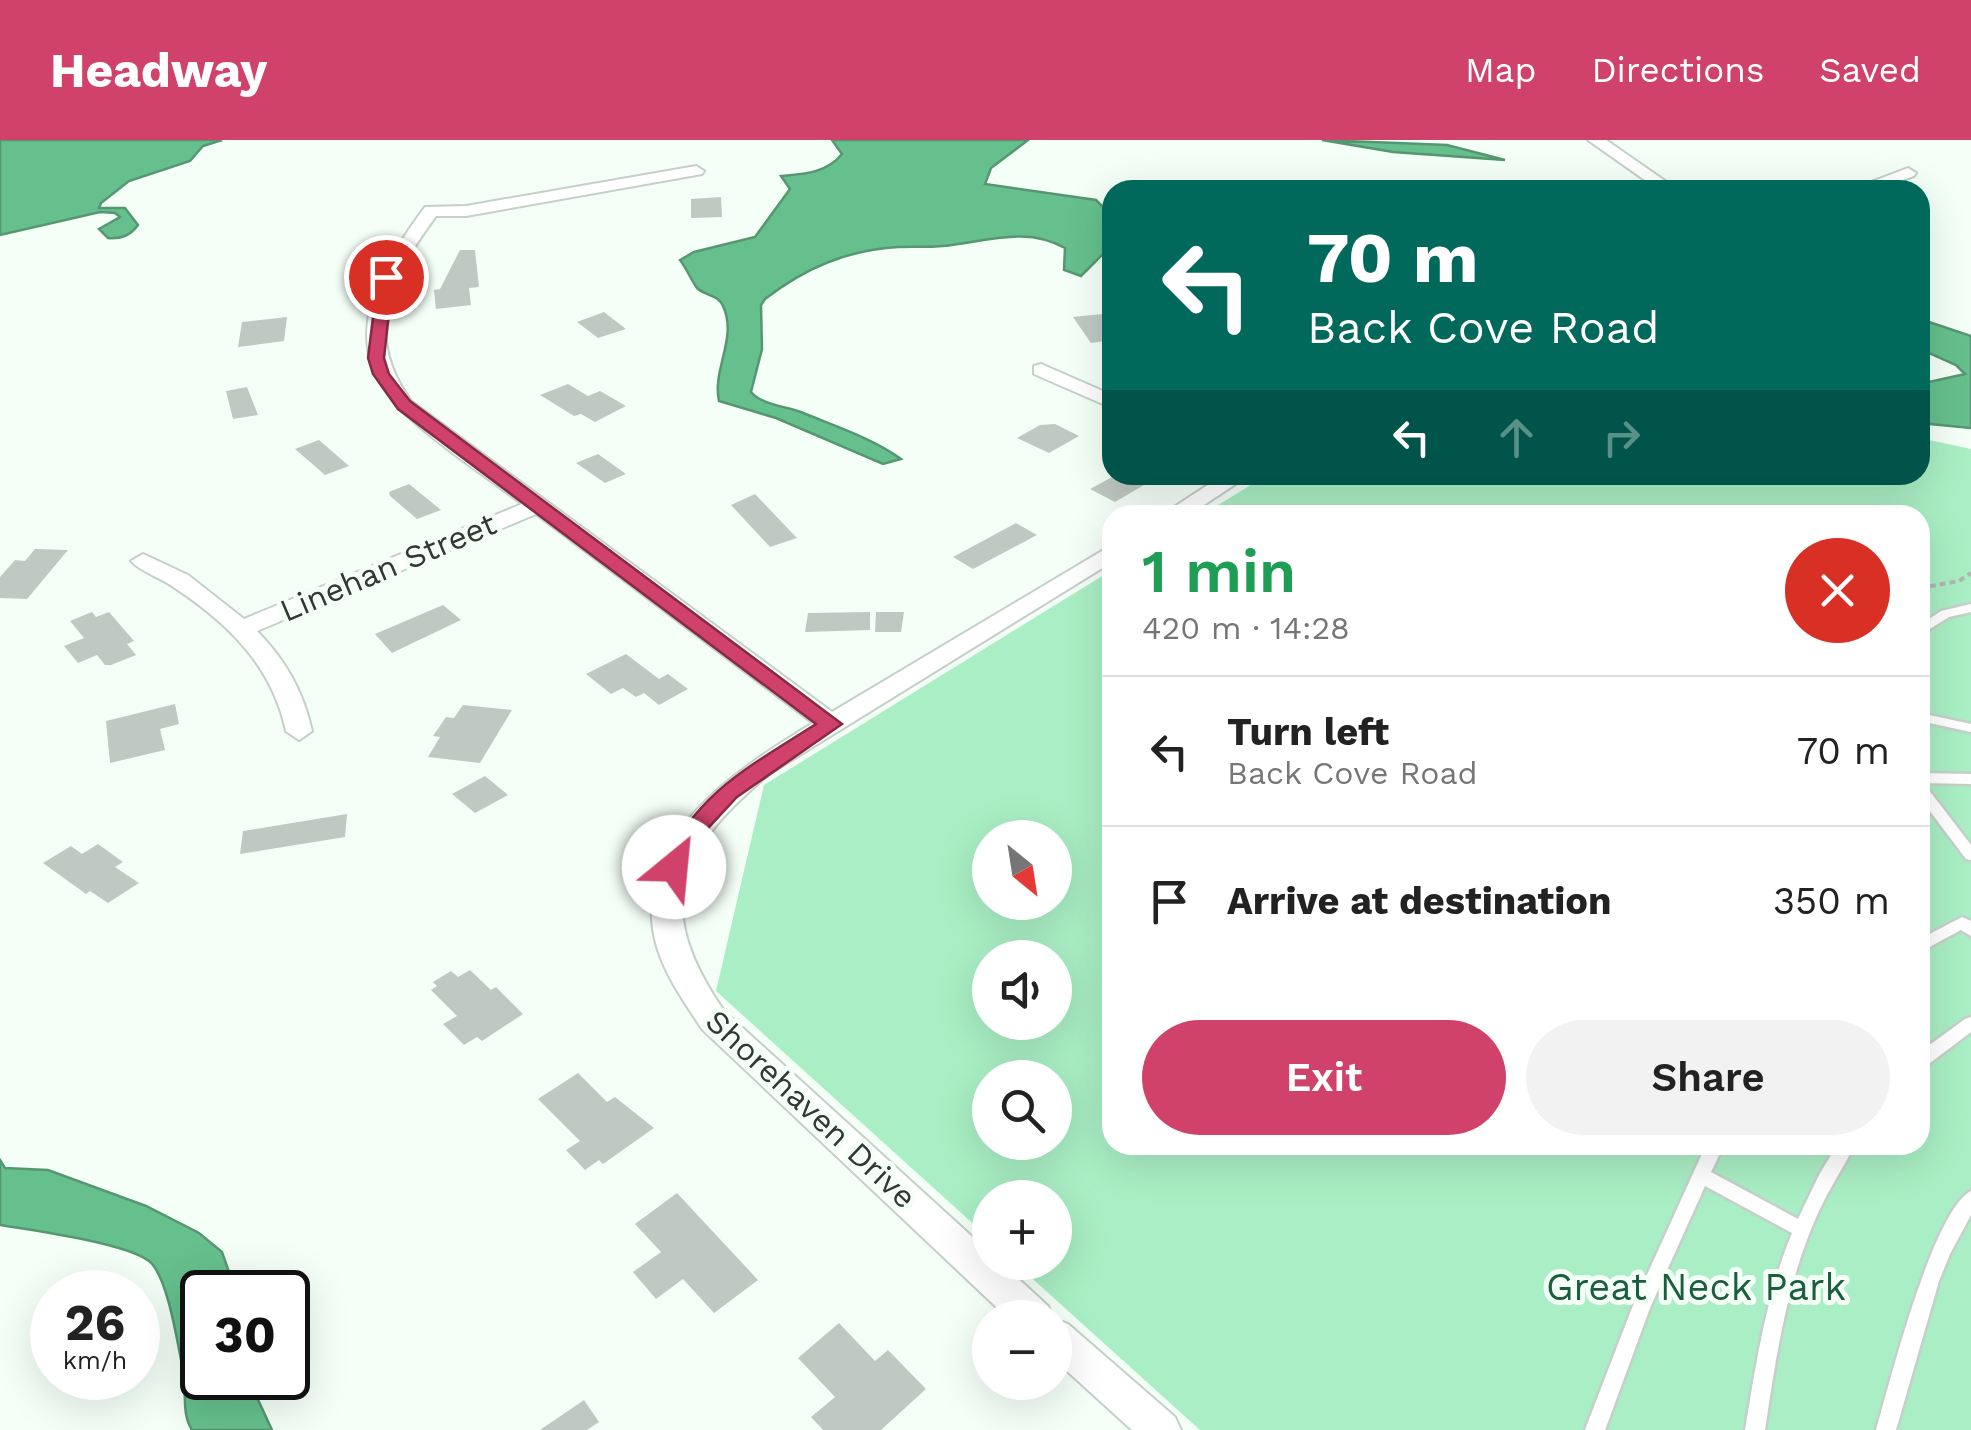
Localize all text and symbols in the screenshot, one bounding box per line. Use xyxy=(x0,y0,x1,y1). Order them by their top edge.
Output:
text: Headway xyxy=(50,42,267,99)
text: Map xyxy=(1465,49,1536,91)
text: Directions xyxy=(1591,49,1764,91)
text: Saved xyxy=(1819,49,1921,91)
text: 70 m xyxy=(1307,217,1479,299)
icon: left xyxy=(1142,220,1272,350)
pin xyxy=(344,235,429,320)
icon: arrive xyxy=(359,250,414,305)
text: Back Cove Road xyxy=(1307,301,1659,354)
icon: left xyxy=(1384,410,1439,465)
icon: ahead xyxy=(1489,410,1544,465)
icon: right xyxy=(1594,410,1649,465)
street label: Linehan Street xyxy=(274,504,502,630)
text: 1 min xyxy=(1142,536,1296,607)
button: close xyxy=(1785,538,1890,643)
text: 420 m · 14:28 xyxy=(1142,609,1350,647)
text: Turn left xyxy=(1227,710,1389,754)
icon: left xyxy=(1142,724,1197,779)
text: 70 m xyxy=(1797,729,1890,773)
text: Back Cove Road xyxy=(1227,754,1478,792)
position arrow xyxy=(622,815,726,919)
north arrow xyxy=(972,820,1072,920)
map controls xyxy=(972,820,1072,1400)
icon: arrive xyxy=(1142,874,1197,929)
text: Arrive at destination xyxy=(1227,879,1612,923)
text: 350 m xyxy=(1773,879,1890,923)
button: sound xyxy=(972,940,1072,1040)
street label: Shorehaven Drive xyxy=(698,1002,924,1216)
button: Exit xyxy=(1142,1020,1506,1135)
button: Share xyxy=(1526,1020,1890,1135)
button: search xyxy=(972,1060,1072,1160)
button: + xyxy=(972,1180,1072,1280)
park label: Great Neck Park xyxy=(1546,1265,1846,1309)
speed limit sign: 30 xyxy=(180,1270,310,1400)
text: 26 xyxy=(65,1293,125,1352)
button: − xyxy=(972,1300,1072,1400)
text: km/h xyxy=(63,1346,127,1375)

